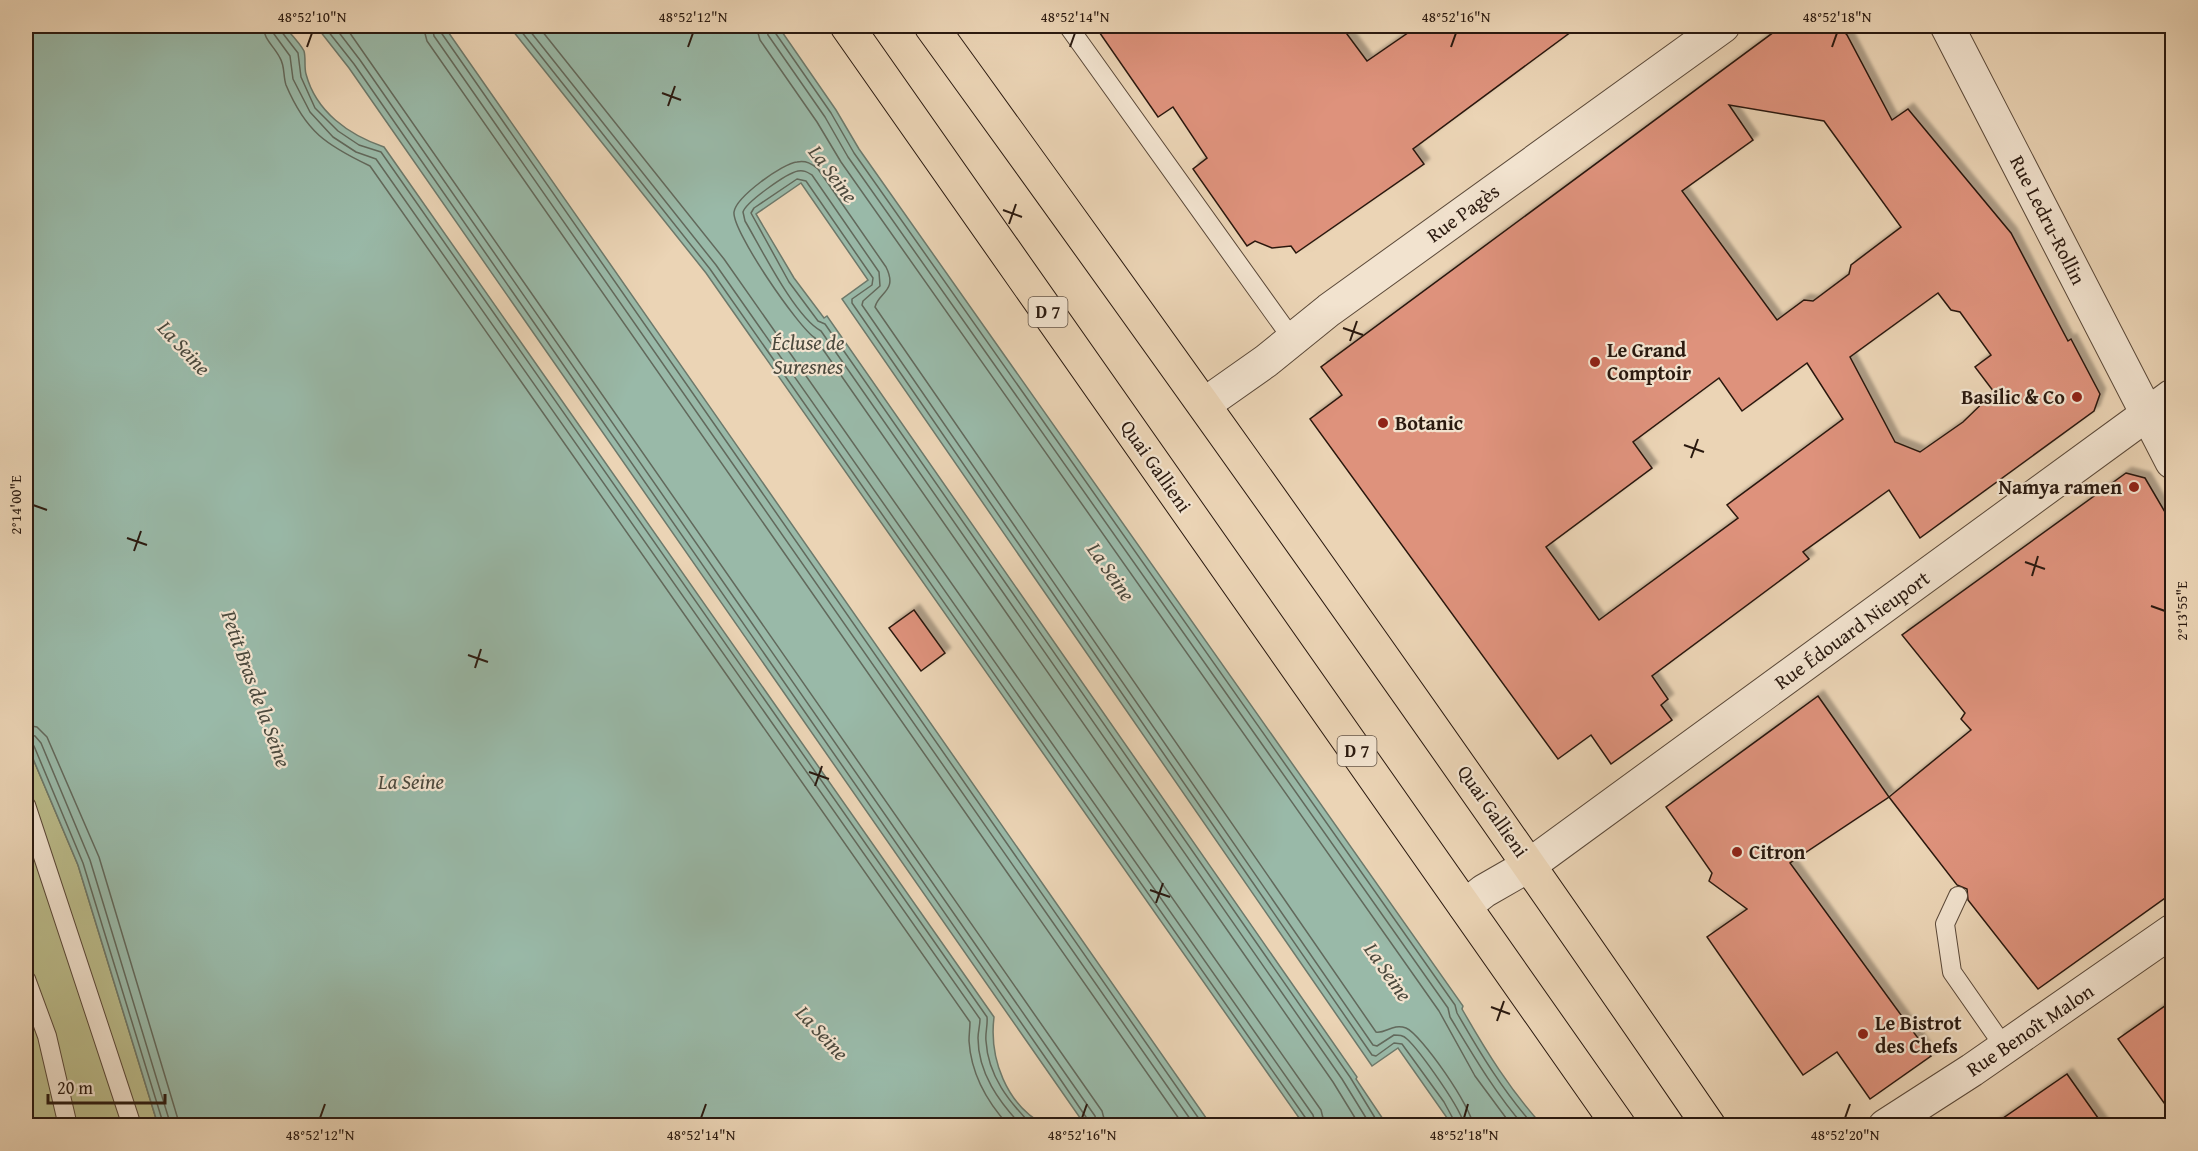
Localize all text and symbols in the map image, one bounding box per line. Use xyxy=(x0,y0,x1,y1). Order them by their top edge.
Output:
text: 48°52'10"N xyxy=(278,6,347,27)
text: 48°52'12"N xyxy=(659,6,728,27)
text: 48°52'14"N xyxy=(1041,6,1110,27)
text: 48°52'16"N xyxy=(1422,6,1491,27)
text: 48°52'18"N xyxy=(1803,6,1872,27)
water label: La Seine xyxy=(801,137,866,209)
street label: Rue Ledru-Rollin xyxy=(2003,150,2094,289)
street label: Rue Pagès xyxy=(1420,176,1505,249)
road number: D 7 xyxy=(1028,297,1068,327)
water label: La Seine xyxy=(150,312,218,382)
water label: Écluse de Suresnes xyxy=(770,327,845,382)
place label: Le Grand Comptoir xyxy=(1607,335,1691,387)
marker: Le Grand Comptoir xyxy=(1588,355,1602,369)
place label: Basilic & Co xyxy=(1961,382,2065,411)
marker: Basilic & Co xyxy=(2070,390,2084,404)
place label: Botanic xyxy=(1395,408,1463,437)
street label: Quai Gallieni xyxy=(1114,414,1199,518)
marker: Botanic xyxy=(1376,416,1390,430)
place label: Namya ramen xyxy=(1999,472,2122,501)
text: 2°14'00"E xyxy=(5,475,26,535)
marker: Namya ramen xyxy=(2127,480,2141,494)
water label: La Seine xyxy=(1079,535,1143,608)
street label: Rue Édouard Nieuport xyxy=(1768,563,1935,696)
text: 2°13'55"E xyxy=(2171,581,2192,641)
water label: Petit Bras de la Seine xyxy=(213,605,299,772)
road number: D 7 xyxy=(1338,736,1376,766)
street label: Quai Gallieni xyxy=(1451,759,1536,863)
water label: La Seine xyxy=(377,766,444,797)
place label: Citron xyxy=(1749,837,1806,866)
marker: Citron xyxy=(1730,845,1744,859)
water label: La Seine xyxy=(1356,935,1420,1008)
street label: Rue Benoît Malon xyxy=(1960,976,2099,1083)
water label: La Seine xyxy=(788,997,856,1067)
place label: Le Bistrot des Chefs xyxy=(1875,1008,1962,1060)
marker: Le Bistrot des Chefs xyxy=(1856,1027,1870,1041)
scale bar xyxy=(48,1067,165,1105)
text: 20 m xyxy=(57,1074,93,1101)
text: 48°52'12"N xyxy=(286,1124,355,1145)
text: 48°52'14"N xyxy=(667,1124,736,1145)
text: 48°52'16"N xyxy=(1048,1124,1117,1145)
text: 48°52'18"N xyxy=(1430,1124,1499,1145)
text: 48°52'20"N xyxy=(1811,1124,1880,1145)

